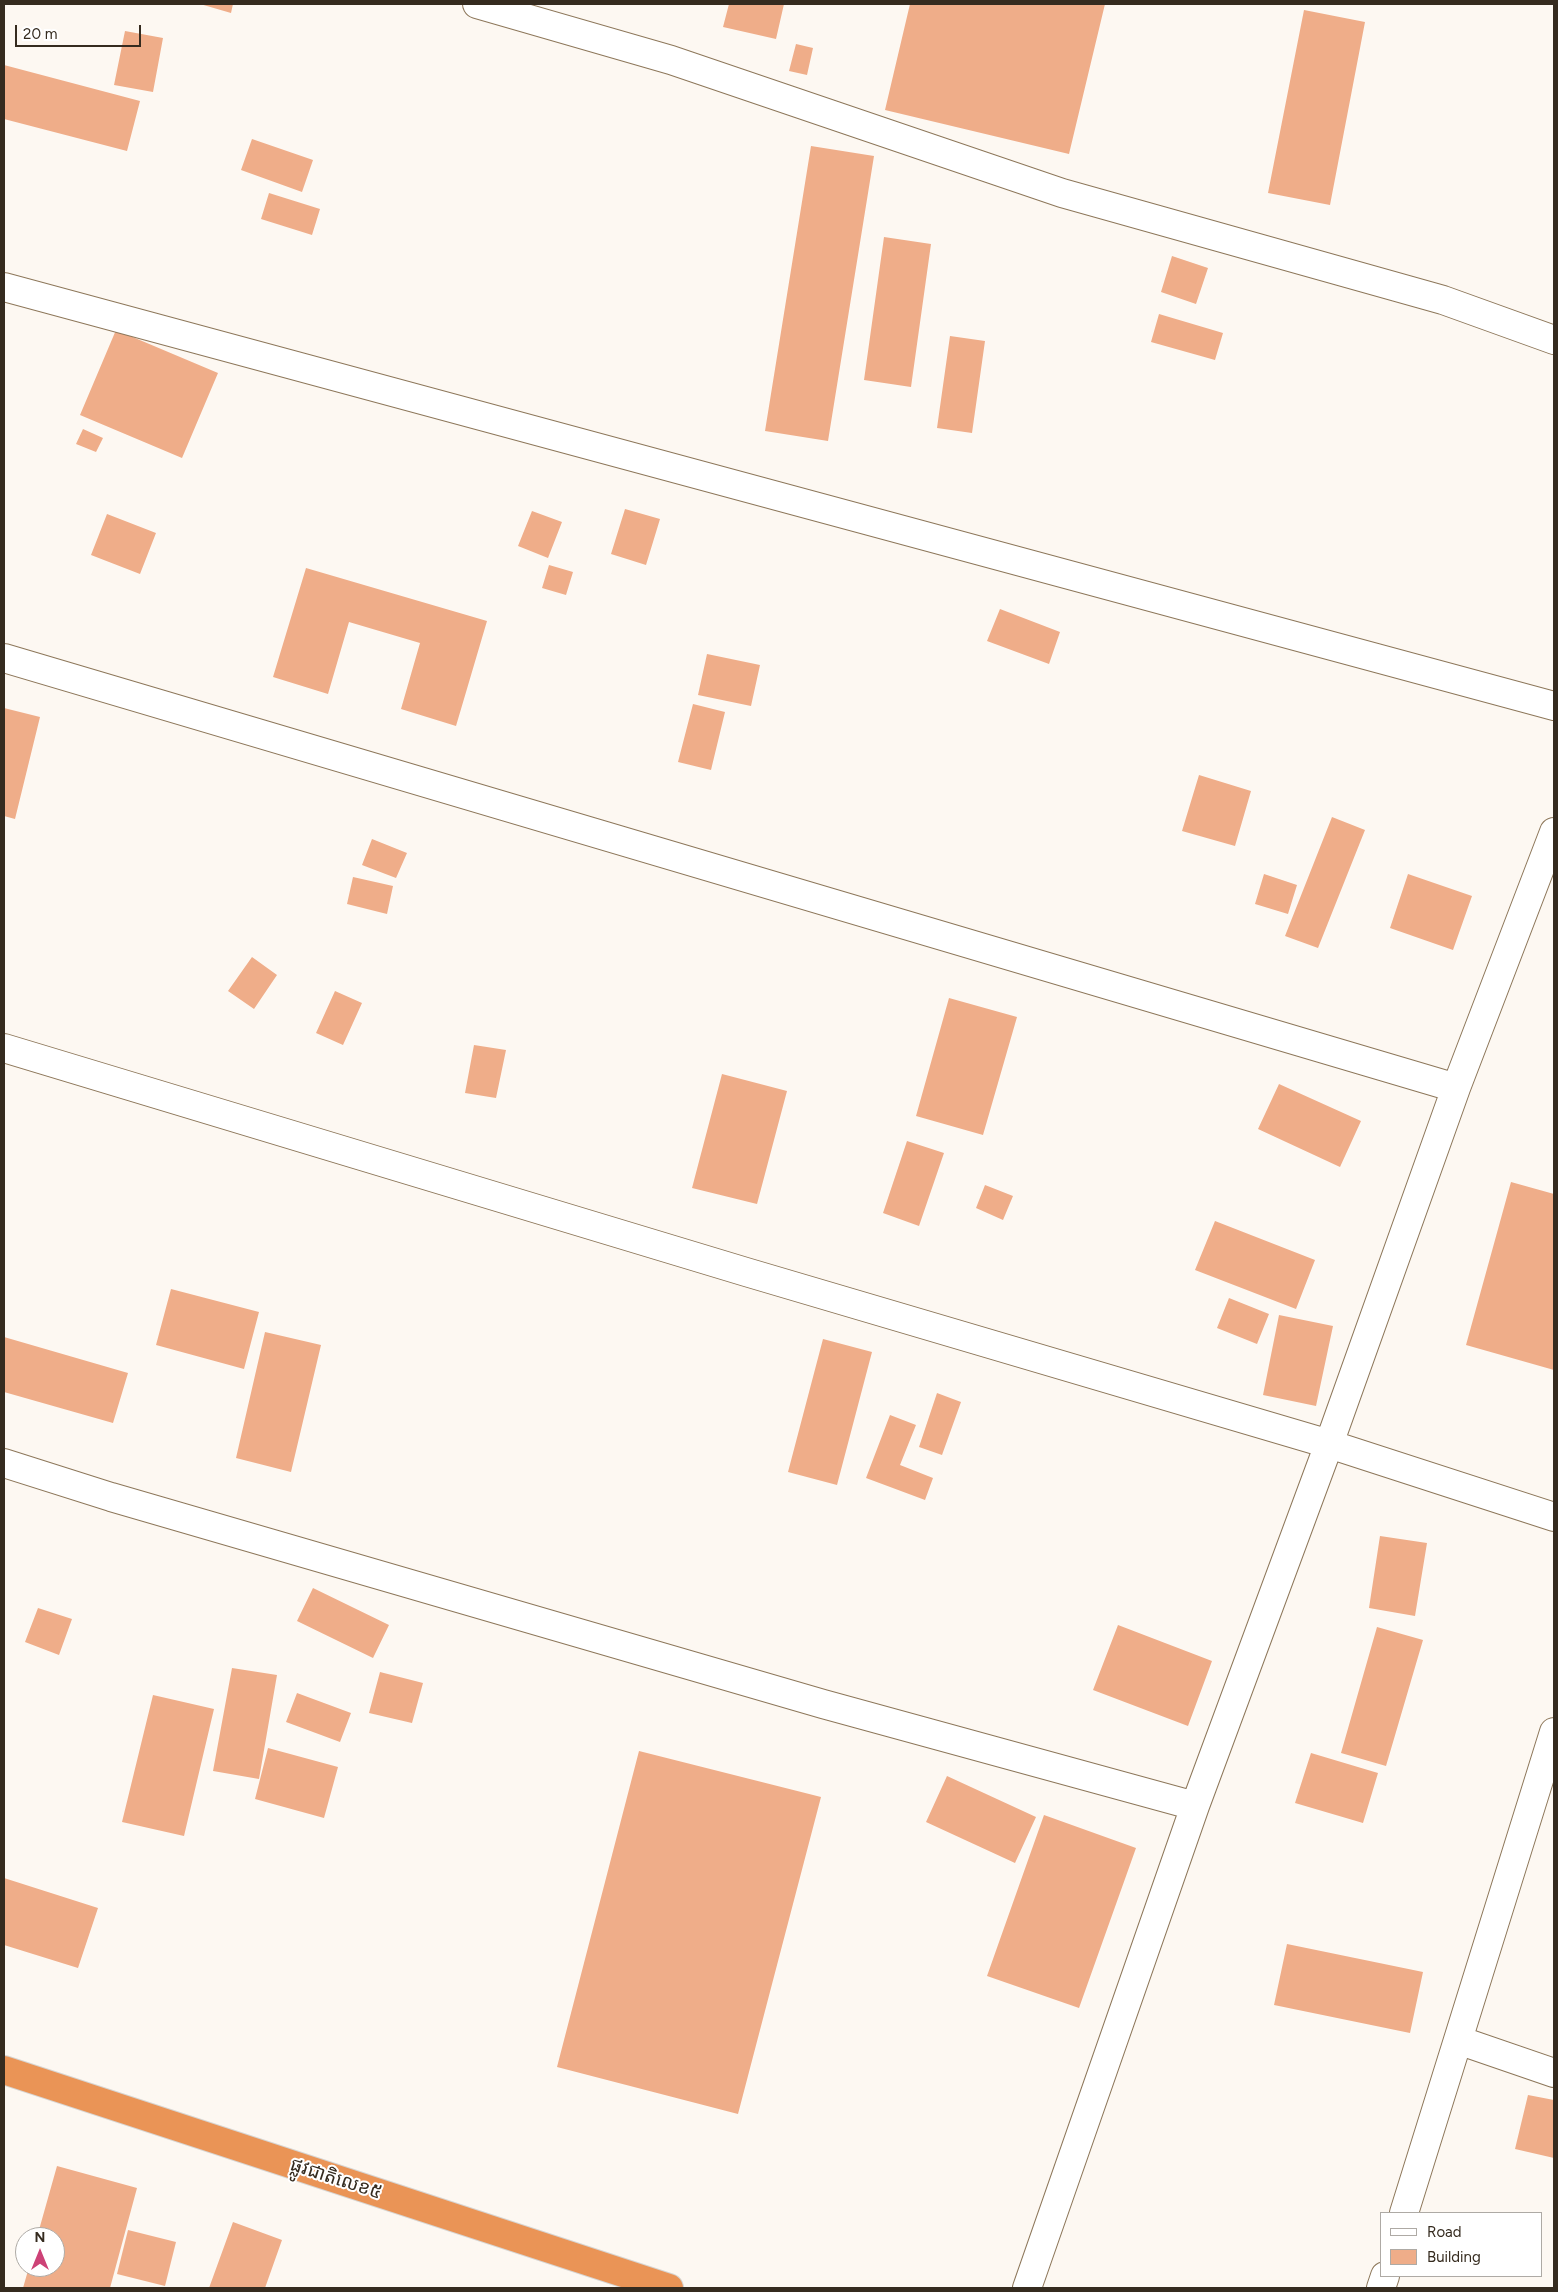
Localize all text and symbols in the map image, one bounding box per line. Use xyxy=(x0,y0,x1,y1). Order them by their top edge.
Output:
scale bar xyxy=(18,15,144,47)
text: 20 m xyxy=(23,25,57,43)
street label: ផ្លូវជាតិលេខ៥ xyxy=(287,2153,385,2205)
legend xyxy=(1380,2212,1543,2277)
text: Road xyxy=(1427,2223,1462,2241)
north arrow xyxy=(15,2227,65,2277)
text: N xyxy=(35,2229,45,2246)
text: Building xyxy=(1427,2248,1481,2266)

